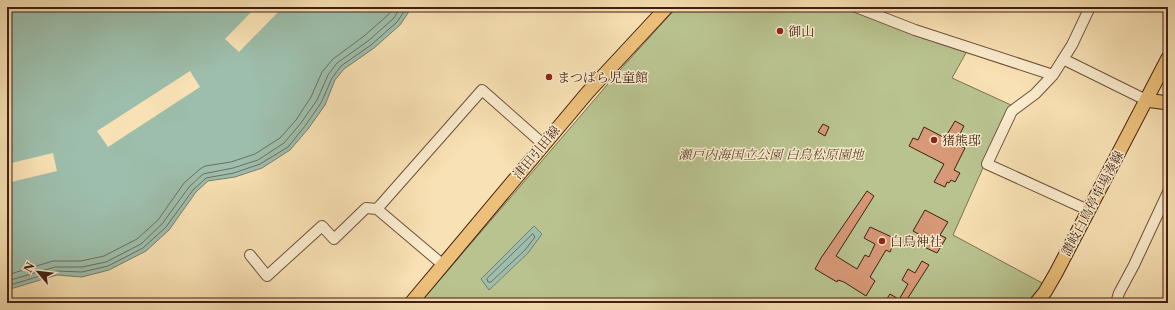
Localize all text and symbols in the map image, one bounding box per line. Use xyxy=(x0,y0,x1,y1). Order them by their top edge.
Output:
place label: 御山 xyxy=(788,23,814,39)
marker: 御山 xyxy=(775,26,785,36)
place label: まつばら児童館 xyxy=(557,69,648,85)
marker: まつばら児童館 xyxy=(544,72,554,82)
street label: 津田引田線 xyxy=(509,122,563,182)
place label: 猪熊邸 xyxy=(942,132,981,148)
marker: 猪熊邸 xyxy=(929,135,939,145)
park label: 瀬戸内海国立公園 白鳥松原園地 xyxy=(678,146,866,162)
street label: 讃岐白鳥停車場湊線 xyxy=(1057,148,1127,258)
place label: 白鳥神社 xyxy=(890,233,942,249)
marker: 白鳥神社 xyxy=(877,236,887,246)
north arrow xyxy=(18,252,58,292)
text: N xyxy=(21,259,38,275)

